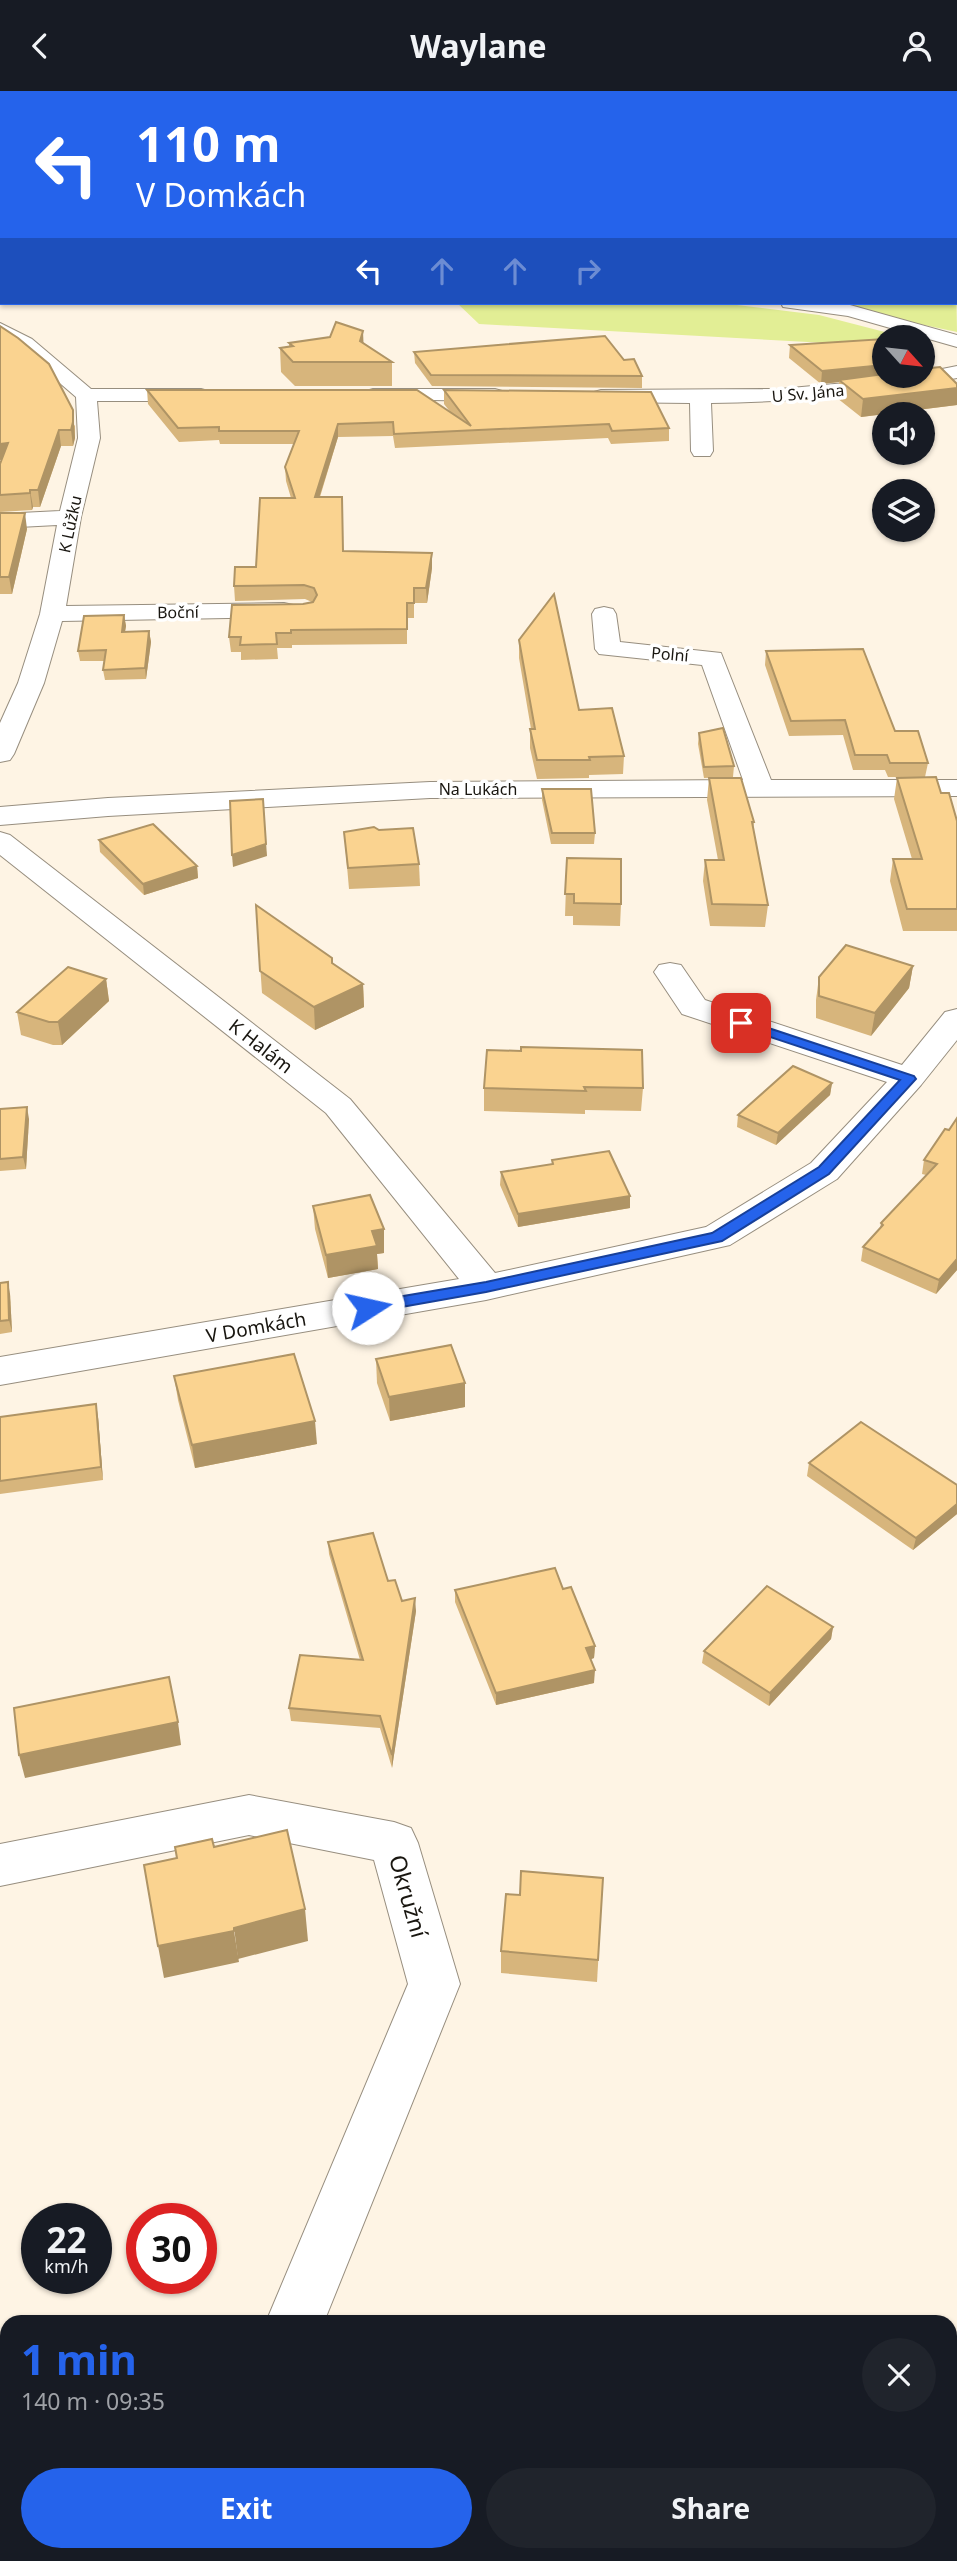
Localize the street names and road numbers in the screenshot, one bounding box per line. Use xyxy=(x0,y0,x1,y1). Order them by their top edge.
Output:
street label: U Sv. Jána xyxy=(771,379,845,407)
street label: K Lůžku xyxy=(53,493,87,555)
street label: Boční xyxy=(157,601,200,623)
street label: Polní xyxy=(650,641,691,667)
street label: Na Lukách xyxy=(439,778,517,800)
street label: K Halám xyxy=(224,1013,298,1079)
street label: V Domkách xyxy=(204,1305,308,1349)
street label: Okružní xyxy=(382,1851,436,1942)

